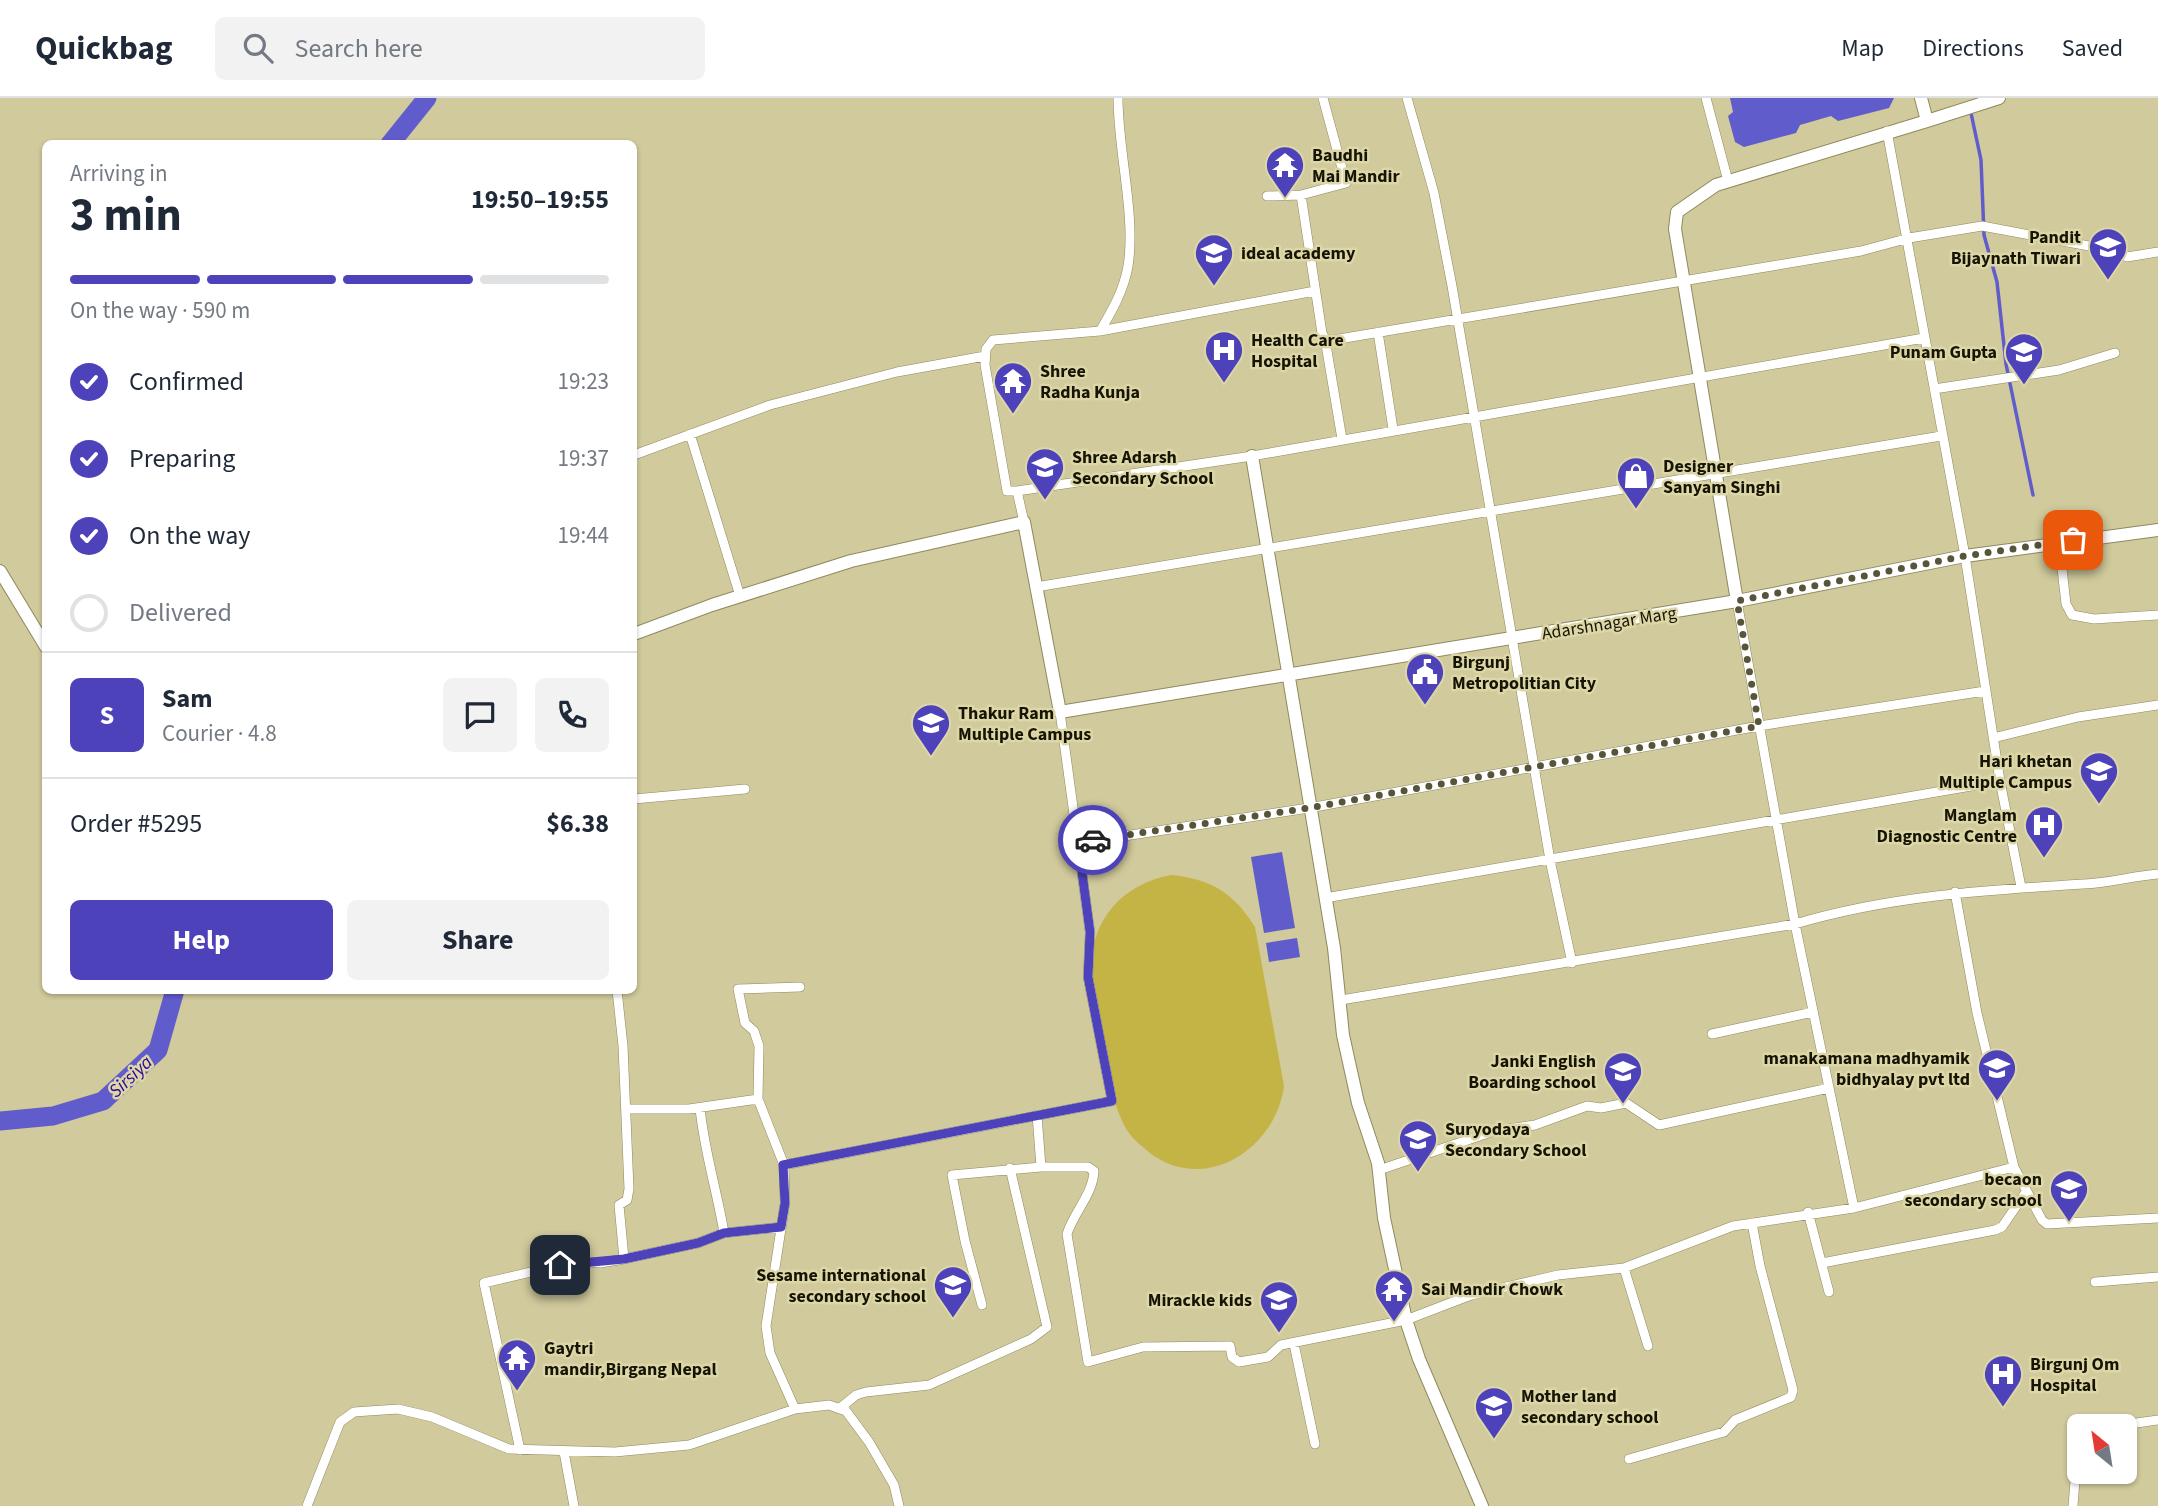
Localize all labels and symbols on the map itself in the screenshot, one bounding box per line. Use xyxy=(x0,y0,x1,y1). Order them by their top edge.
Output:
place label: Baudhi Mai Mandir xyxy=(1312,143,1401,189)
temple icon: Baudhi Mai Mandir xyxy=(1264,144,1306,199)
place label: Pandit Bijaynath Tiwari xyxy=(1951,225,2081,271)
school or university icon: Pandit Bijaynath Tiwari xyxy=(2087,226,2129,281)
school or university icon: ideal academy xyxy=(1193,232,1235,287)
place label: ideal academy xyxy=(1241,241,1356,266)
place label: Health Care Hospital xyxy=(1251,328,1344,374)
hospital icon: Health Care Hospital xyxy=(1203,329,1245,384)
school or university icon: Punam Gupta xyxy=(2003,331,2045,386)
place label: Punam Gupta xyxy=(1890,340,1997,365)
place label: Shree Radha Kunja xyxy=(1040,359,1140,405)
temple icon: Shree Radha Kunja xyxy=(992,360,1034,415)
place label: Shree Adarsh Secondary School xyxy=(1072,445,1213,491)
school or university icon: Shree Adarsh Secondary School xyxy=(1024,446,1066,501)
place label: Designer Sanyam Singhi xyxy=(1663,454,1780,500)
shop icon: Designer Sanyam Singhi xyxy=(1615,455,1657,510)
pin xyxy=(2043,510,2103,570)
street label: Adarshnagar Marg xyxy=(1540,600,1678,646)
place label: Birgunj Metropolitian City xyxy=(1452,650,1597,696)
public building icon: Birgunj Metropolitian City xyxy=(1404,651,1446,706)
place label: Thakur Ram Multiple Campus xyxy=(958,701,1091,747)
school or university icon: Thakur Ram Multiple Campus xyxy=(910,702,952,757)
place label: Hari khetan Multiple Campus xyxy=(1939,749,2072,795)
school or university icon: Hari khetan Multiple Campus xyxy=(2078,750,2120,805)
place label: Manglam Diagnostic Centre xyxy=(1877,803,2017,849)
hospital icon: Manglam Diagnostic Centre xyxy=(2023,804,2065,859)
courier xyxy=(1058,805,1128,875)
place label: manakamana madhyamik bidhyalay pvt ltd xyxy=(1764,1046,1970,1092)
school or university icon: manakamana madhyamik bidhyalay pvt ltd xyxy=(1976,1047,2018,1102)
place label: Janki English Boarding school xyxy=(1468,1049,1596,1095)
water label: Sirsiya xyxy=(103,1050,159,1104)
school or university icon: Janki English Boarding school xyxy=(1602,1050,1644,1105)
place label: Suryodaya Secondary School xyxy=(1445,1117,1586,1163)
school or university icon: Suryodaya Secondary School xyxy=(1397,1118,1439,1173)
place label: becaon secondary school xyxy=(1905,1167,2042,1213)
school or university icon: becaon secondary school xyxy=(2048,1168,2090,1223)
pin xyxy=(530,1235,590,1295)
place label: Sesame international secondary school xyxy=(756,1263,926,1309)
school or university icon: Sesame international secondary school xyxy=(932,1264,974,1319)
temple icon: Sai Mandir Chowk xyxy=(1373,1268,1415,1323)
place label: Sai Mandir Chowk xyxy=(1421,1277,1563,1302)
school or university icon: Mirackle kids xyxy=(1258,1279,1300,1334)
place label: Mirackle kids xyxy=(1148,1288,1252,1313)
place label: Gaytri mandir,Birgang Nepal xyxy=(544,1336,717,1382)
temple icon: Gaytri mandir,Birgang Nepal xyxy=(496,1337,538,1392)
place label: Birgunj Om Hospital xyxy=(2030,1352,2119,1398)
hospital icon: Birgunj Om Hospital xyxy=(1982,1353,2024,1408)
place label: Mother land secondary school xyxy=(1521,1384,1658,1430)
school or university icon: Mother land secondary school xyxy=(1473,1385,1515,1440)
north arrow xyxy=(2067,1414,2137,1484)

